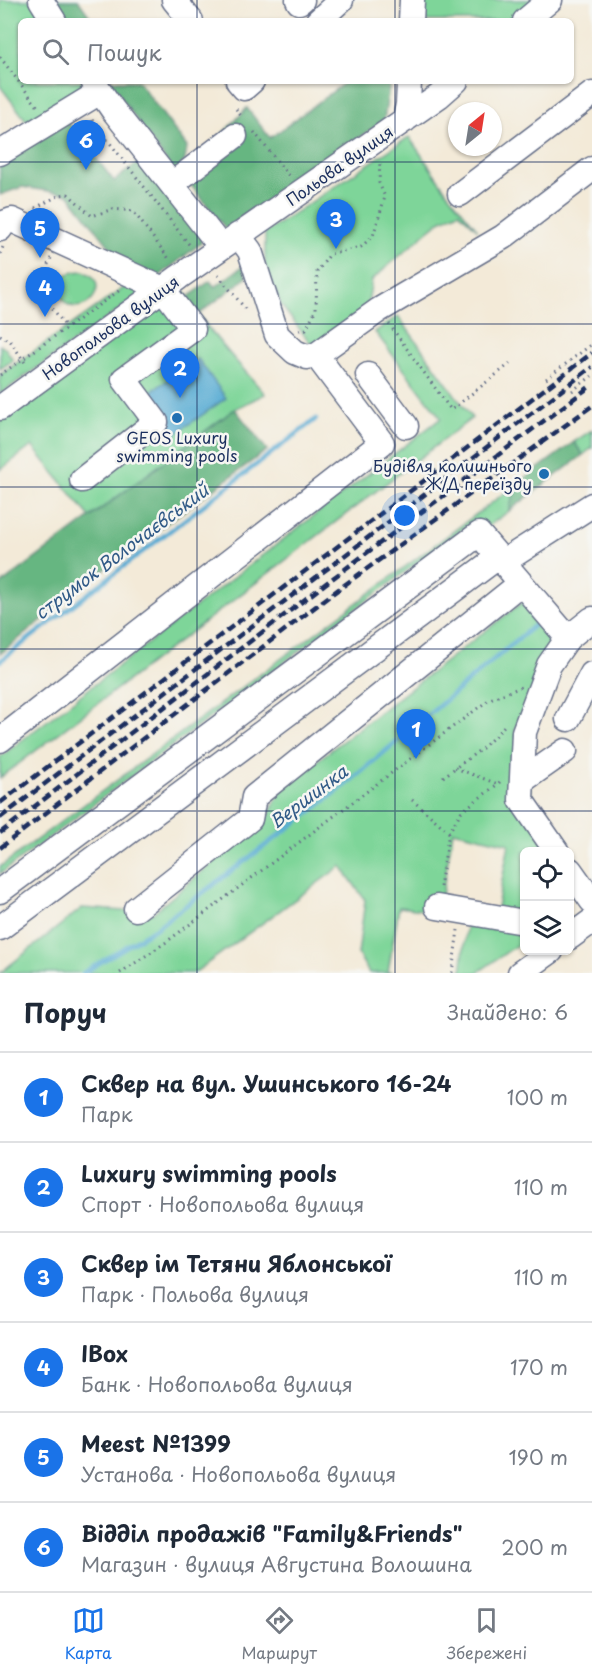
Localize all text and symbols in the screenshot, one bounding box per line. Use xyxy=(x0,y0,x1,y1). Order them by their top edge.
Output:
search box xyxy=(18,18,574,84)
icon: search xyxy=(39,35,72,68)
text: Пошук xyxy=(87,35,162,68)
north arrow xyxy=(448,102,502,156)
street label: Польова вулиця xyxy=(281,119,397,211)
pin: 6 xyxy=(66,120,106,170)
pin: 3 xyxy=(316,200,356,249)
pin: 5 xyxy=(20,208,60,258)
pin: 4 xyxy=(26,268,64,317)
street label: Новопольова вулиця xyxy=(37,269,183,385)
pin: 2 xyxy=(160,348,200,398)
marker: GEOS Luxury swimming pools xyxy=(170,411,184,425)
place label: GEOS Luxury swimming pools xyxy=(117,425,237,467)
place label: Будівля колишнього Ж/Д переїзду xyxy=(373,453,532,495)
marker: Будівля колишнього Ж/Д переїзду xyxy=(537,467,551,481)
water label: струмок Волочаєвський xyxy=(28,475,215,625)
your location xyxy=(390,501,419,530)
pin: 1 xyxy=(396,710,436,759)
water label: Вершинка xyxy=(263,757,353,834)
map controls xyxy=(520,847,574,955)
button: locate xyxy=(520,847,574,901)
button: layers xyxy=(520,901,574,955)
text: Поруч xyxy=(24,993,107,1032)
text: Знайдено: 6 xyxy=(447,997,568,1027)
text: Сквер на вул. Ушинського 16-24 xyxy=(81,1066,452,1099)
text: 1 xyxy=(39,1082,48,1112)
text: 100 m xyxy=(507,1082,568,1112)
text: Парк xyxy=(81,1099,133,1129)
text: Luxury swimming pools xyxy=(81,1156,337,1189)
text: 2 xyxy=(36,1172,51,1202)
text: 110 m xyxy=(514,1172,568,1202)
text: Спорт · Новопольова вулиця xyxy=(81,1189,364,1219)
text: Сквер ім Тетяни Яблонської xyxy=(81,1246,392,1279)
text: 3 xyxy=(37,1262,50,1292)
text: 110 m xyxy=(514,1262,568,1292)
text: Парк · Польова вулиця xyxy=(81,1279,309,1309)
text: IBox xyxy=(81,1336,128,1369)
text: 4 xyxy=(37,1352,50,1382)
text: 170 m xyxy=(510,1352,568,1382)
text: Банк · Новопольова вулиця xyxy=(81,1369,353,1399)
text: Meest №1399 xyxy=(81,1426,231,1459)
text: 5 xyxy=(37,1442,50,1472)
text: 190 m xyxy=(509,1442,568,1472)
text: Установа · Новопольова вулиця xyxy=(81,1459,396,1489)
text: Відділ продажів "Family&Friends" xyxy=(81,1516,463,1549)
text: 6 xyxy=(36,1532,51,1562)
text: 200 m xyxy=(501,1532,568,1562)
text: Магазин · вулиця Августина Волошина xyxy=(81,1549,472,1579)
tab: Карта xyxy=(65,1604,112,1664)
tab: Маршрут xyxy=(241,1604,317,1664)
tab: Збережені xyxy=(447,1604,527,1664)

